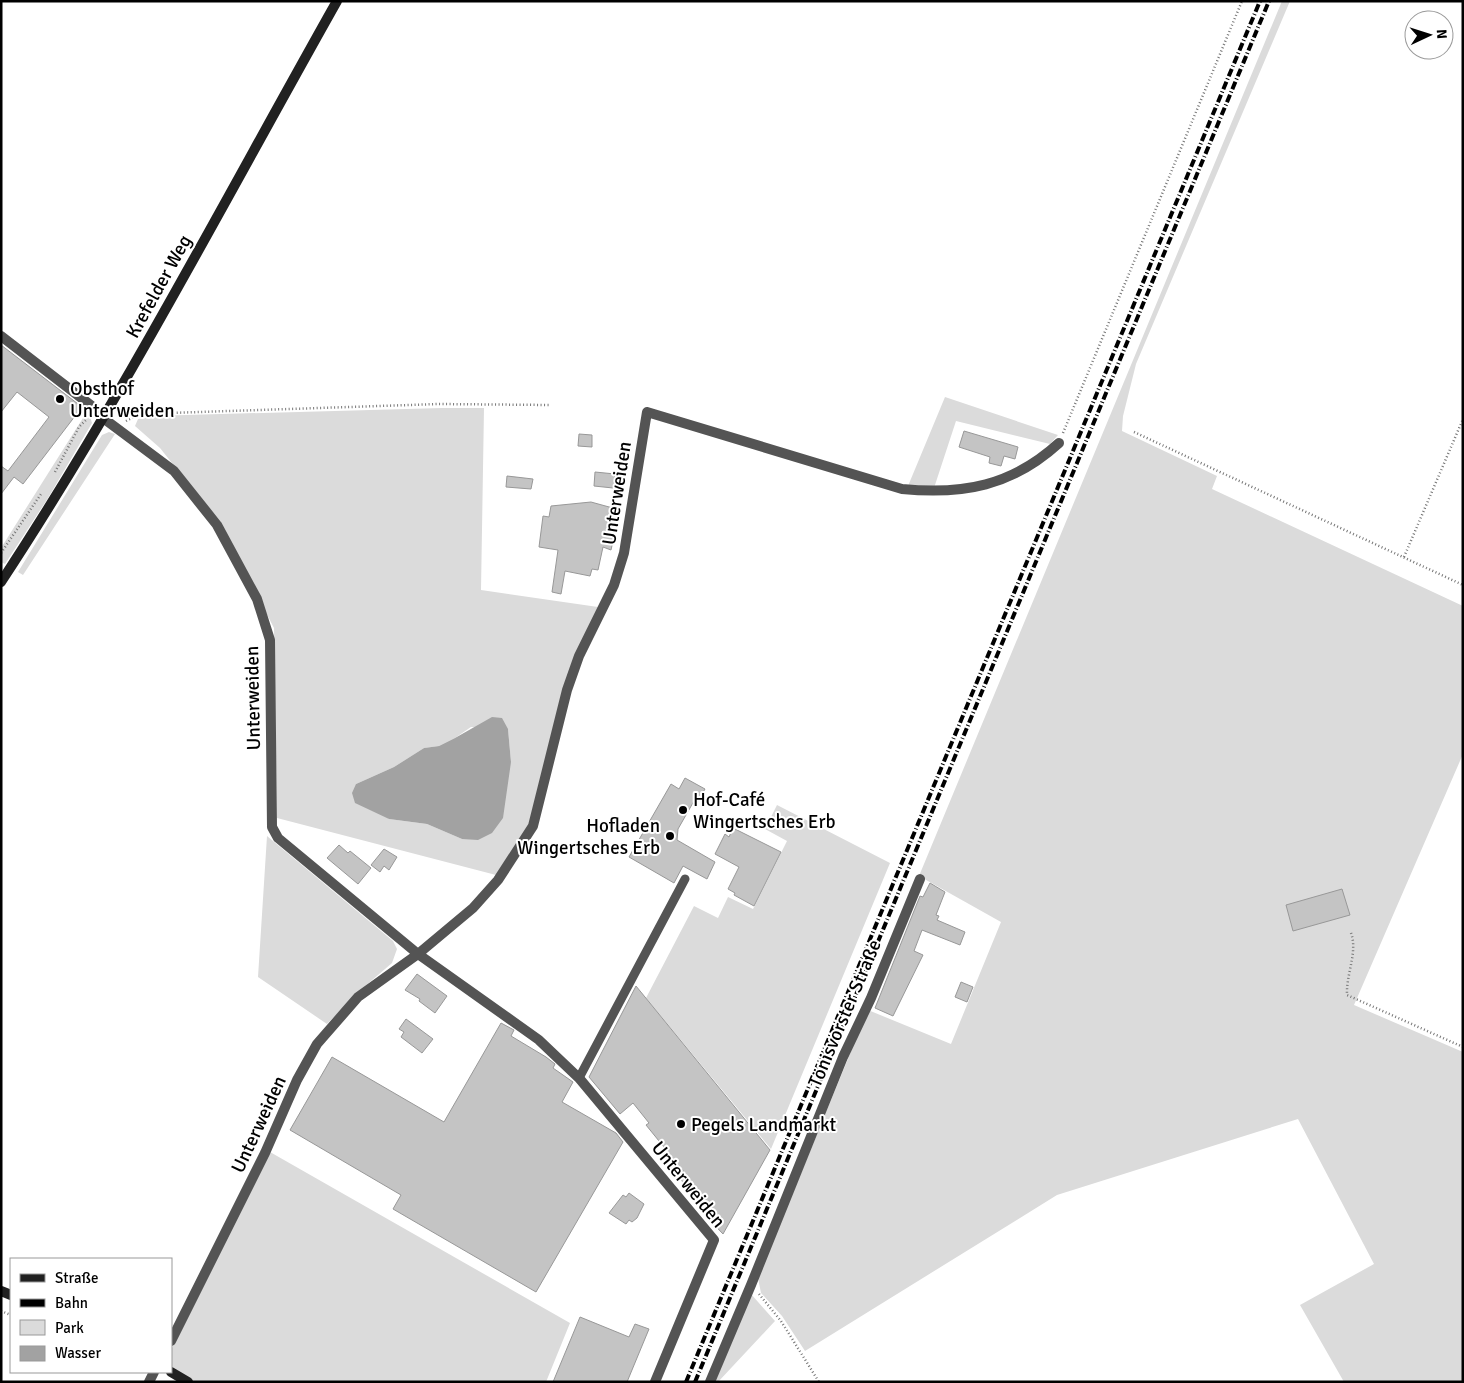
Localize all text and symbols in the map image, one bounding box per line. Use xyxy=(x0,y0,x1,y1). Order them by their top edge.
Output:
north arrow xyxy=(1404,10,1454,60)
text: N xyxy=(1433,29,1450,40)
street label: Krefelder Weg xyxy=(121,231,197,342)
place label: Obsthof Unterweiden xyxy=(70,377,175,423)
marker: Obsthof Unterweiden xyxy=(54,393,66,405)
street label: Unterweiden xyxy=(597,440,637,547)
street label: Unterweiden xyxy=(240,646,266,750)
place label: Hof-Café Wingertsches Erb xyxy=(693,788,836,834)
marker: Hof-Café Wingertsches Erb xyxy=(677,804,689,816)
place label: Hofladen Wingertsches Erb xyxy=(517,814,660,860)
marker: Hofladen Wingertsches Erb xyxy=(664,830,676,842)
street label: Tönisvorster Straße xyxy=(803,936,887,1091)
street label: Unterweiden xyxy=(226,1072,292,1177)
place label: Pegels Landmarkt xyxy=(691,1113,836,1137)
marker: Pegels Landmarkt xyxy=(675,1118,687,1130)
street label: Unterweiden xyxy=(646,1136,730,1233)
legend xyxy=(10,1258,172,1373)
text: Straße xyxy=(55,1269,99,1287)
text: Bahn xyxy=(55,1294,88,1312)
text: Park xyxy=(55,1319,84,1337)
text: Wasser xyxy=(55,1344,101,1362)

